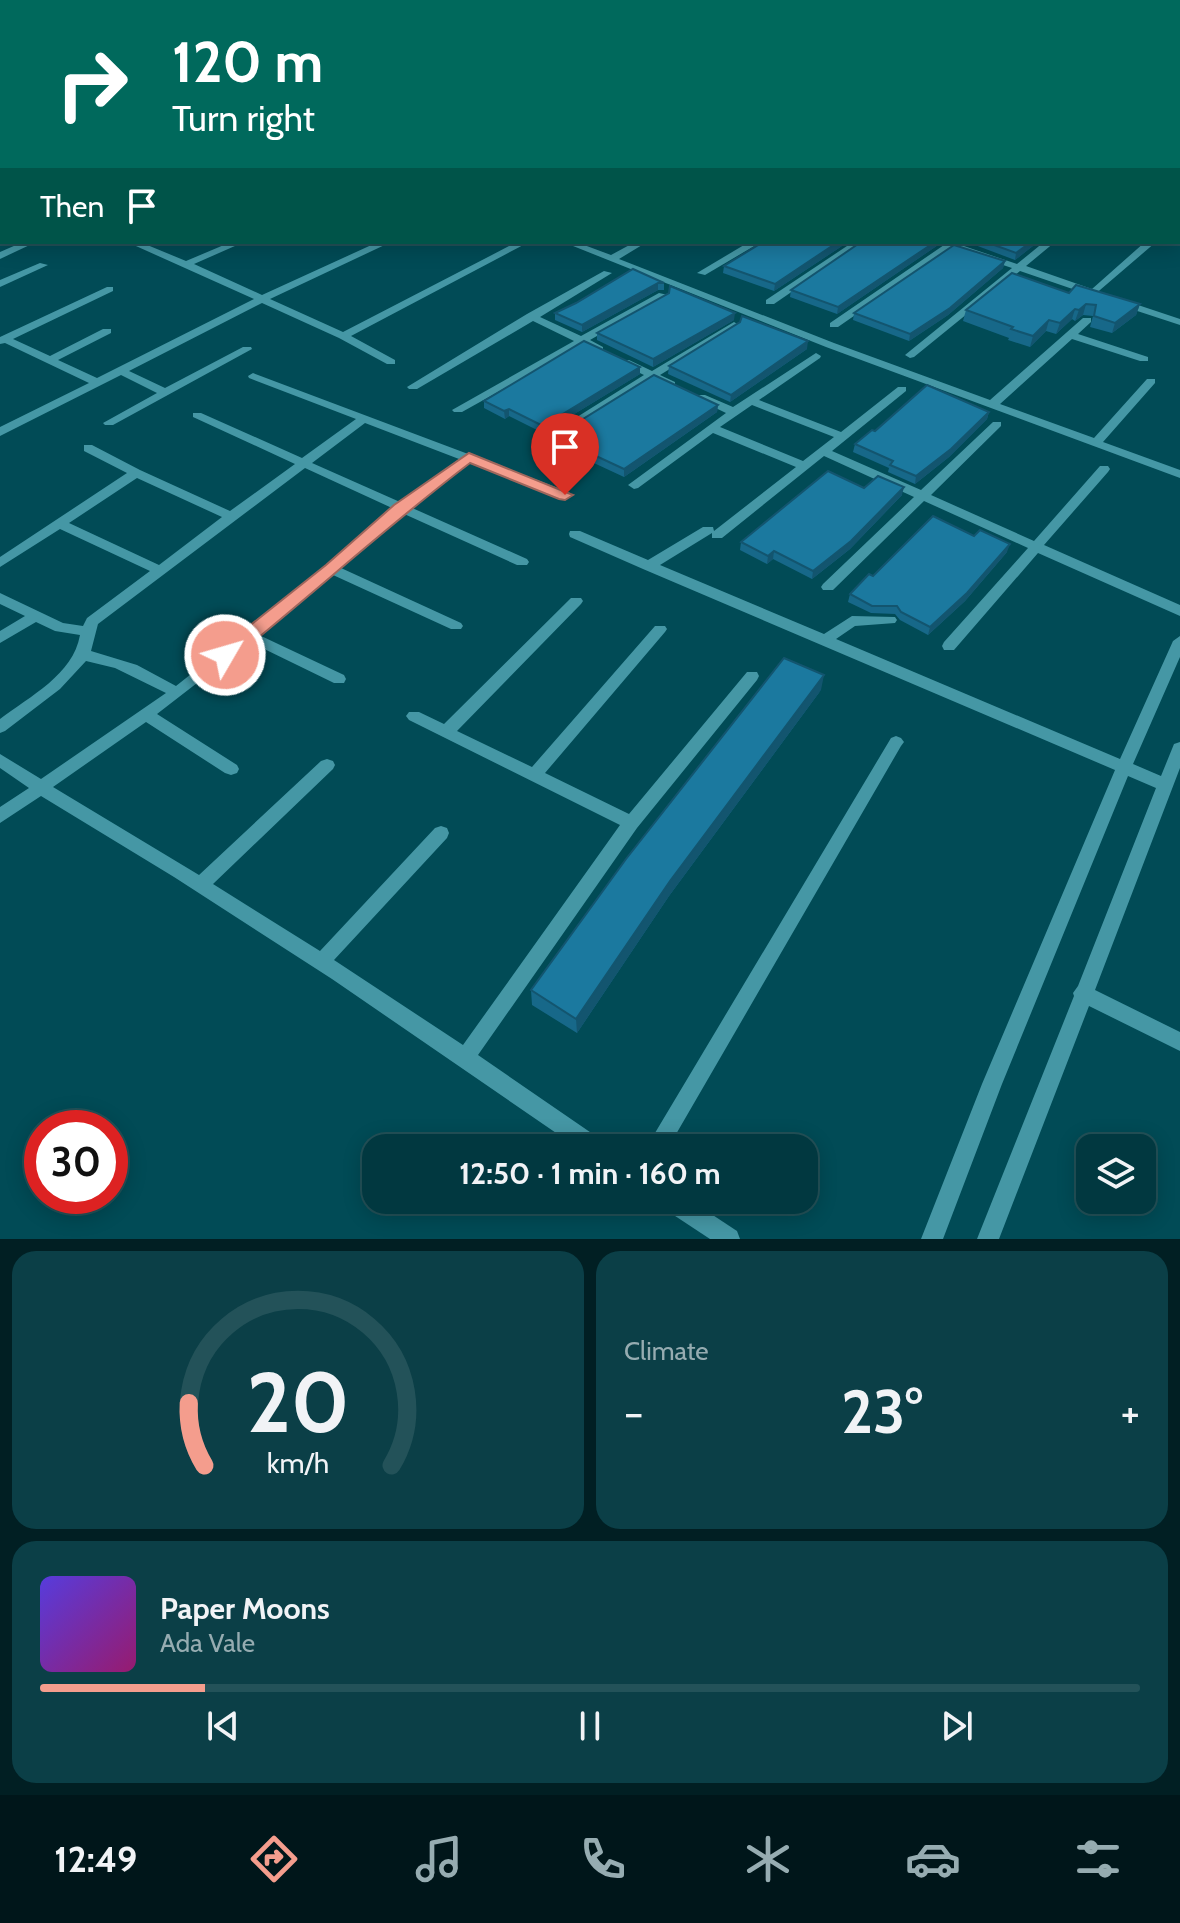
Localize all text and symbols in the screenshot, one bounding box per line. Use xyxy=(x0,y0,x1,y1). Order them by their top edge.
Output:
text: 120 m xyxy=(172,28,323,96)
icon: right xyxy=(40,32,144,136)
text: Turn right xyxy=(172,96,315,140)
icon: arrive xyxy=(120,184,164,228)
text: Then xyxy=(40,188,104,225)
pin xyxy=(531,413,599,495)
icon: arrive xyxy=(543,425,587,469)
position arrow xyxy=(183,613,267,697)
speed limit sign: 30 xyxy=(24,1110,128,1214)
map controls xyxy=(1076,1134,1156,1214)
button: layers xyxy=(1076,1134,1156,1214)
text: 12:50 · 1 min · 160 m xyxy=(459,1155,721,1192)
text: Climate xyxy=(624,1335,709,1367)
text: 20 xyxy=(247,1352,349,1453)
text: 23° xyxy=(841,1375,923,1448)
text: − xyxy=(624,1386,643,1439)
text: + xyxy=(1121,1386,1140,1439)
text: km/h xyxy=(267,1445,329,1480)
text: Paper Moons xyxy=(160,1590,330,1627)
text: Ada Vale xyxy=(160,1627,255,1659)
icon: previous xyxy=(201,1704,245,1748)
icon: pause xyxy=(568,1704,612,1748)
icon: next xyxy=(935,1704,979,1748)
icon: directions xyxy=(246,1831,302,1887)
icon: music xyxy=(411,1831,467,1887)
icon: phone xyxy=(575,1831,631,1887)
icon: climate xyxy=(740,1831,796,1887)
icon: car xyxy=(905,1831,961,1887)
icon: filters xyxy=(1070,1831,1126,1887)
text: 12:49 xyxy=(54,1837,137,1881)

